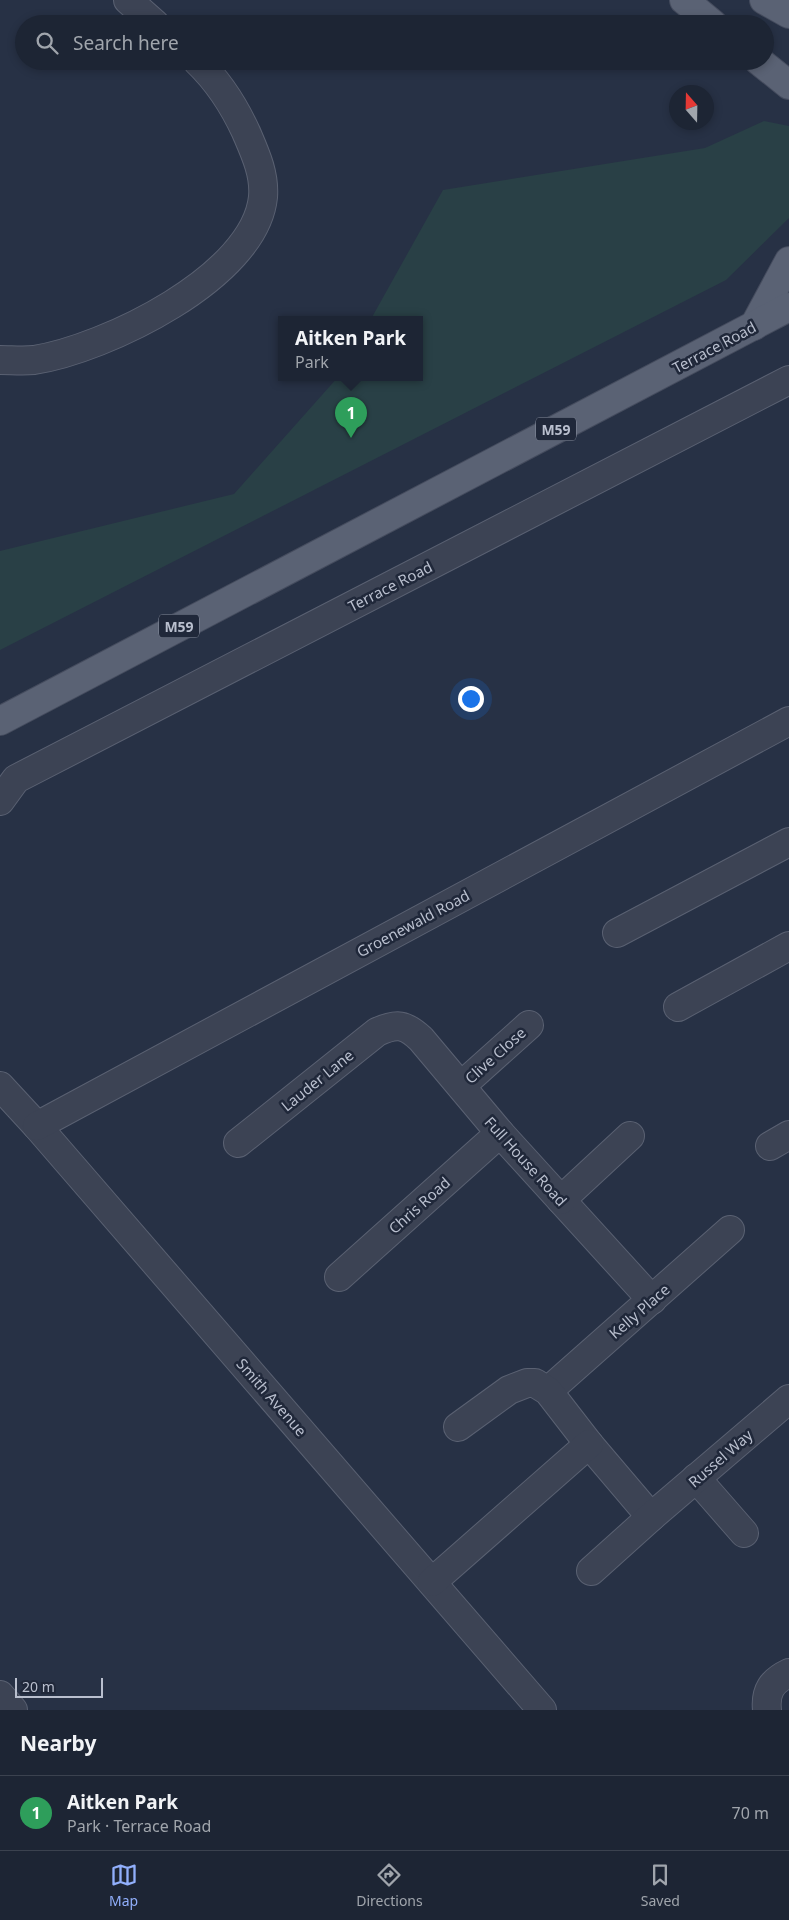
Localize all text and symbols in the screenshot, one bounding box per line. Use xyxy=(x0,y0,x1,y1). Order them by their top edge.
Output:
search box xyxy=(15,15,774,70)
icon: search xyxy=(33,29,61,57)
text: Search here xyxy=(73,30,179,56)
north arrow xyxy=(669,85,714,130)
popup xyxy=(278,316,423,381)
street label: Terrace Road xyxy=(669,317,759,377)
text: Aitken Park xyxy=(295,325,406,351)
text: Park xyxy=(295,351,329,373)
pin: 1 xyxy=(335,397,367,438)
road number: M59 xyxy=(536,418,576,440)
street label: Terrace Road xyxy=(345,556,435,616)
road number: M59 xyxy=(159,614,199,638)
your location xyxy=(458,686,484,712)
street label: Groenewald Road xyxy=(353,885,473,961)
street label: Clive Close xyxy=(460,1022,530,1088)
street label: Lauder Lane xyxy=(277,1045,357,1115)
street label: Full House Road xyxy=(481,1112,571,1210)
street label: Chris Road xyxy=(384,1172,454,1238)
street label: Kelly Place xyxy=(604,1279,674,1343)
street label: Smith Avenue xyxy=(233,1354,311,1440)
street label: Russel Way xyxy=(684,1424,757,1491)
scale bar xyxy=(15,1675,102,1698)
text: 20 m xyxy=(22,1677,55,1696)
text: Nearby xyxy=(20,1729,96,1757)
text: Aitken Park xyxy=(67,1789,178,1815)
text: 1 xyxy=(31,1802,41,1824)
text: 70 m xyxy=(732,1802,769,1824)
text: Park · Terrace Road xyxy=(67,1815,211,1837)
tab: Map xyxy=(109,1861,138,1910)
tab: Directions xyxy=(356,1861,423,1910)
tab: Saved xyxy=(641,1861,680,1910)

